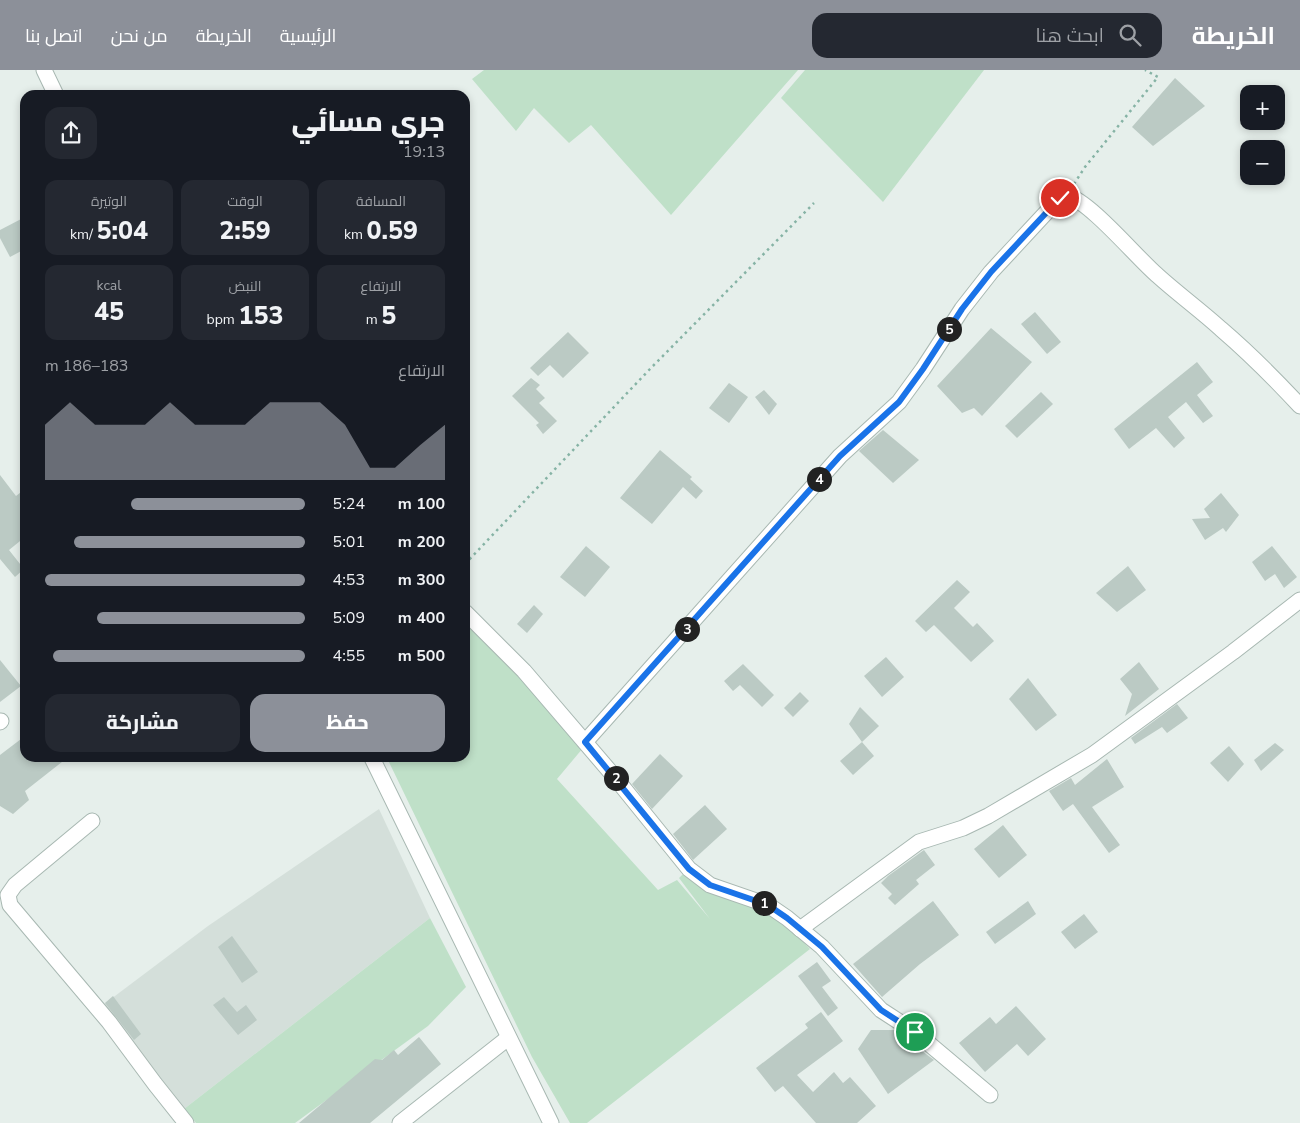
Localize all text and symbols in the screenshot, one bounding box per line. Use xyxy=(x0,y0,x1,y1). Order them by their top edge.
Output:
search box xyxy=(812,13,1162,58)
text: الخريطة xyxy=(1192,20,1275,52)
icon: search xyxy=(1116,21,1144,49)
text: ابحث هنا xyxy=(1035,23,1104,49)
text: اتصل بنا xyxy=(25,24,83,48)
text: من نحن xyxy=(111,24,168,48)
text: الخريطة xyxy=(196,24,252,48)
text: الرئيسية xyxy=(280,24,336,48)
map controls xyxy=(1240,85,1285,185)
button: + xyxy=(1240,85,1285,130)
text: جري مسائي xyxy=(291,103,445,141)
button: share xyxy=(45,107,97,159)
button: − xyxy=(1240,140,1285,185)
text: 19:13 xyxy=(403,141,445,163)
pin xyxy=(1039,177,1081,219)
icon: check xyxy=(1046,184,1074,212)
text: الوتيرة xyxy=(91,192,127,211)
text: الوقت xyxy=(227,192,263,211)
text: المسافة xyxy=(356,192,406,211)
text: 5:04 xyxy=(97,214,148,248)
text: 2:59 xyxy=(219,214,271,248)
text: 0.59 xyxy=(367,214,418,248)
text: /km xyxy=(70,225,97,244)
text: km xyxy=(344,225,367,244)
text: kcal xyxy=(97,276,121,295)
text: النبض xyxy=(229,277,261,296)
text: الارتفاع xyxy=(360,277,402,296)
text: 45 xyxy=(94,295,124,329)
text: 153 xyxy=(238,299,283,333)
text: 5 xyxy=(381,299,396,333)
text: bpm xyxy=(207,310,238,329)
text: m xyxy=(366,310,381,329)
pin: 5 xyxy=(936,316,962,342)
text: 5 xyxy=(945,320,954,339)
text: 183–186 m xyxy=(45,355,128,377)
text: الارتفاع xyxy=(398,360,445,382)
pin: 4 xyxy=(806,466,832,492)
text: 4 xyxy=(815,470,824,489)
text: 5:24 xyxy=(333,493,365,515)
text: 100 m xyxy=(398,493,445,515)
text: 5:01 xyxy=(333,531,365,553)
text: 200 m xyxy=(398,531,445,553)
text: 4:53 xyxy=(333,569,365,591)
text: 300 m xyxy=(398,569,445,591)
text: 5:09 xyxy=(333,607,365,629)
text: 400 m xyxy=(398,607,445,629)
pin: 3 xyxy=(674,616,700,642)
text: 3 xyxy=(683,620,692,639)
text: 4:55 xyxy=(333,645,365,667)
text: 500 m xyxy=(398,645,445,667)
button: مشاركة xyxy=(45,694,240,752)
button: حفظ xyxy=(250,694,445,752)
pin: 2 xyxy=(604,766,628,790)
text: 2 xyxy=(612,769,621,788)
pin: 1 xyxy=(752,890,776,916)
text: 1 xyxy=(760,894,769,913)
pin xyxy=(894,1011,936,1053)
icon: arrive xyxy=(901,1018,929,1046)

